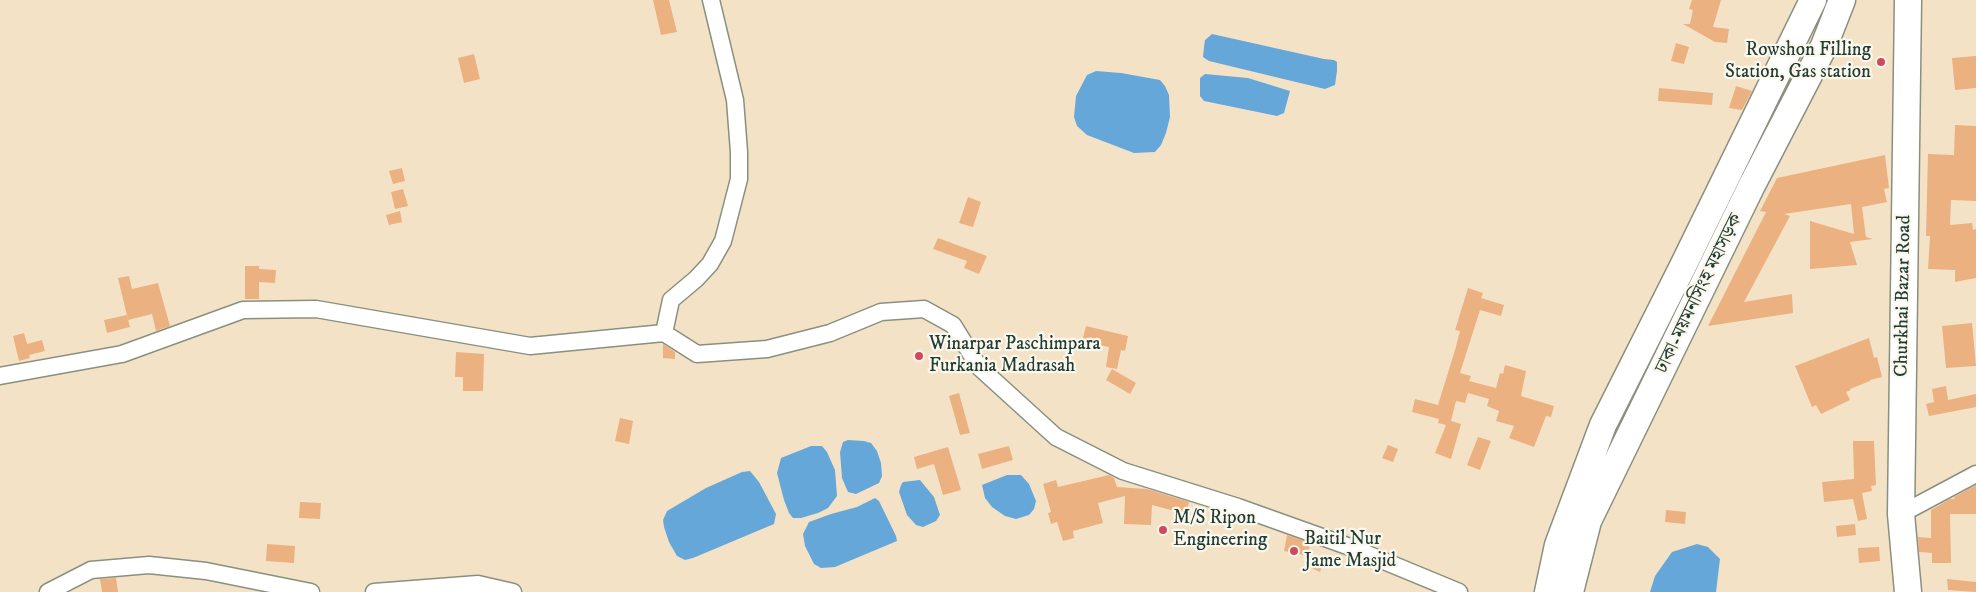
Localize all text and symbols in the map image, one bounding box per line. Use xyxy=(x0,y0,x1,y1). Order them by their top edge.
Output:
place label: Rowshon Filling Station, Gas station xyxy=(1725,40,1871,84)
marker: Rowshon Filling Station, Gas station xyxy=(1875,56,1887,68)
street label: ঢাকা-ময়মনসিংহ মহাসড়ক xyxy=(1651,210,1749,378)
street label: Churkhai Bazar Road xyxy=(1891,215,1917,377)
place label: Winarpar Paschimpara Furkania Madrasah xyxy=(929,334,1101,378)
marker: Winarpar Paschimpara Furkania Madrasah xyxy=(913,350,925,362)
place label: M/S Ripon Engineering xyxy=(1173,508,1267,552)
marker: M/S Ripon Engineering xyxy=(1157,524,1169,536)
place label: Baitil Nur Jame Masjid xyxy=(1304,529,1396,573)
marker: Baitil Nur Jame Masjid xyxy=(1288,545,1300,557)

